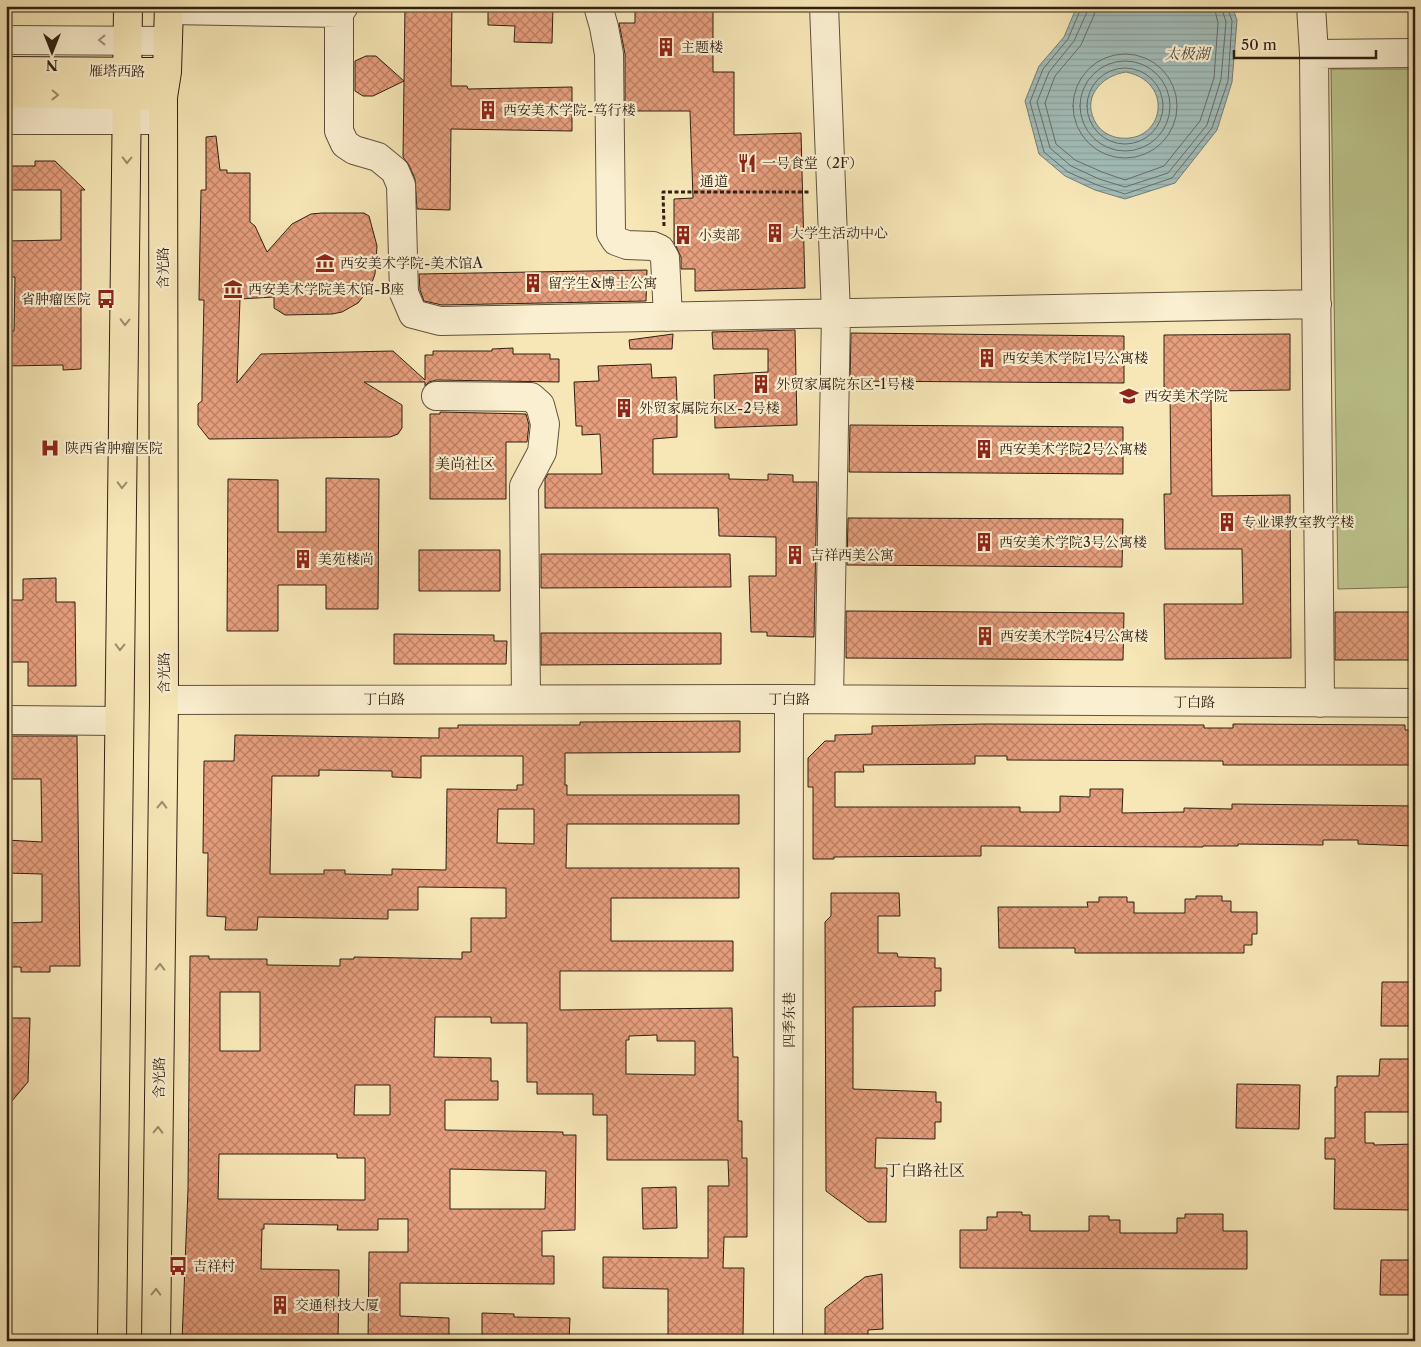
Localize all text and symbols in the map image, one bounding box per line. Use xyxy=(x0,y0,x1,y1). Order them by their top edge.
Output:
north arrow xyxy=(28,28,78,78)
scale bar xyxy=(1234,28,1376,60)
one-way arrow xyxy=(97,35,105,45)
text: 50 m xyxy=(1241,35,1277,54)
building icon: 主题楼 xyxy=(655,36,677,58)
place label: 主题楼 xyxy=(681,38,723,56)
water label: 太极湖 xyxy=(1164,44,1212,63)
text: N xyxy=(46,56,58,74)
street label: 雁塔西路 xyxy=(89,62,145,80)
one-way arrow xyxy=(51,89,59,100)
building icon: 西安美术学院-笃行楼 xyxy=(477,99,499,121)
place label: 西安美术学院-笃行楼 xyxy=(503,101,635,119)
restaurant icon: 一号食堂（2F） xyxy=(736,152,758,174)
place label: 一号食堂（2F） xyxy=(762,154,863,172)
one-way arrow xyxy=(122,156,132,164)
street label: 通道 xyxy=(700,172,728,190)
building icon: 大学生活动中心 xyxy=(764,222,786,244)
building icon: 小卖部 xyxy=(672,224,694,246)
place label: 大学生活动中心 xyxy=(790,224,888,242)
place label: 小卖部 xyxy=(698,226,740,244)
street label: 含光路 xyxy=(154,247,172,289)
museum icon: 西安美术学院-美术馆A xyxy=(314,252,336,274)
place label: 西安美术学院-美术馆A xyxy=(340,254,483,272)
building icon: 留学生&博士公寓 xyxy=(522,272,544,294)
place label: 留学生&博士公寓 xyxy=(548,274,657,292)
museum icon: 西安美术学院美术馆-B座 xyxy=(222,278,244,300)
place label: 西安美术学院美术馆-B座 xyxy=(248,280,404,298)
bus stop icon: 省肿瘤医院 xyxy=(95,288,117,310)
place label: 省肿瘤医院 xyxy=(21,290,91,308)
one-way arrow xyxy=(119,319,130,327)
building icon: 西安美术学院1号公寓楼 xyxy=(976,347,998,369)
place label: 西安美术学院1号公寓楼 xyxy=(1002,349,1148,367)
building icon: 外贸家属院东区-1号楼 xyxy=(750,373,772,395)
place label: 外贸家属院东区-1号楼 xyxy=(776,375,914,393)
school or university icon: 西安美术学院 xyxy=(1118,385,1140,407)
place label: 西安美术学院 xyxy=(1144,387,1228,405)
building icon: 外贸家属院东区-2号楼 xyxy=(613,397,635,419)
place label: 外贸家属院东区-2号楼 xyxy=(639,399,779,417)
hospital icon: 陕西省肿瘤医院 xyxy=(39,437,61,459)
building icon: 西安美术学院2号公寓楼 xyxy=(973,438,995,460)
place label: 陕西省肿瘤医院 xyxy=(65,439,163,457)
place label: 西安美术学院2号公寓楼 xyxy=(999,440,1147,458)
district label: 美尚社区 xyxy=(435,454,495,473)
one-way arrow xyxy=(117,482,127,489)
building icon: 专业课教室教学楼 xyxy=(1216,511,1238,533)
place label: 专业课教室教学楼 xyxy=(1242,513,1354,531)
building icon: 西安美术学院3号公寓楼 xyxy=(973,531,995,553)
place label: 西安美术学院3号公寓楼 xyxy=(999,533,1147,551)
building icon: 吉祥西美公寓 xyxy=(784,544,806,566)
place label: 吉祥西美公寓 xyxy=(810,546,894,564)
building icon: 美苑楼尚 xyxy=(292,548,314,570)
place label: 美苑楼尚 xyxy=(318,550,374,568)
building icon: 西安美术学院4号公寓楼 xyxy=(974,625,996,647)
place label: 西安美术学院4号公寓楼 xyxy=(1000,627,1148,645)
one-way arrow xyxy=(115,644,125,652)
street label: 含光路 xyxy=(155,652,173,694)
street label: 丁白路 xyxy=(363,690,405,708)
street label: 丁白路 xyxy=(768,690,810,708)
street label: 丁白路 xyxy=(1173,693,1215,711)
one-way arrow xyxy=(157,800,167,808)
one-way arrow xyxy=(155,963,165,970)
street label: 四季东巷 xyxy=(780,992,798,1048)
street label: 含光路 xyxy=(150,1057,168,1099)
one-way arrow xyxy=(153,1125,163,1133)
district label: 丁白路社区 xyxy=(885,1160,965,1180)
bus stop icon: 吉祥村 xyxy=(167,1255,189,1277)
place label: 吉祥村 xyxy=(193,1257,235,1275)
one-way arrow xyxy=(151,1288,161,1296)
building icon: 交通科技大厦 xyxy=(269,1294,291,1316)
place label: 交通科技大厦 xyxy=(295,1296,379,1314)

